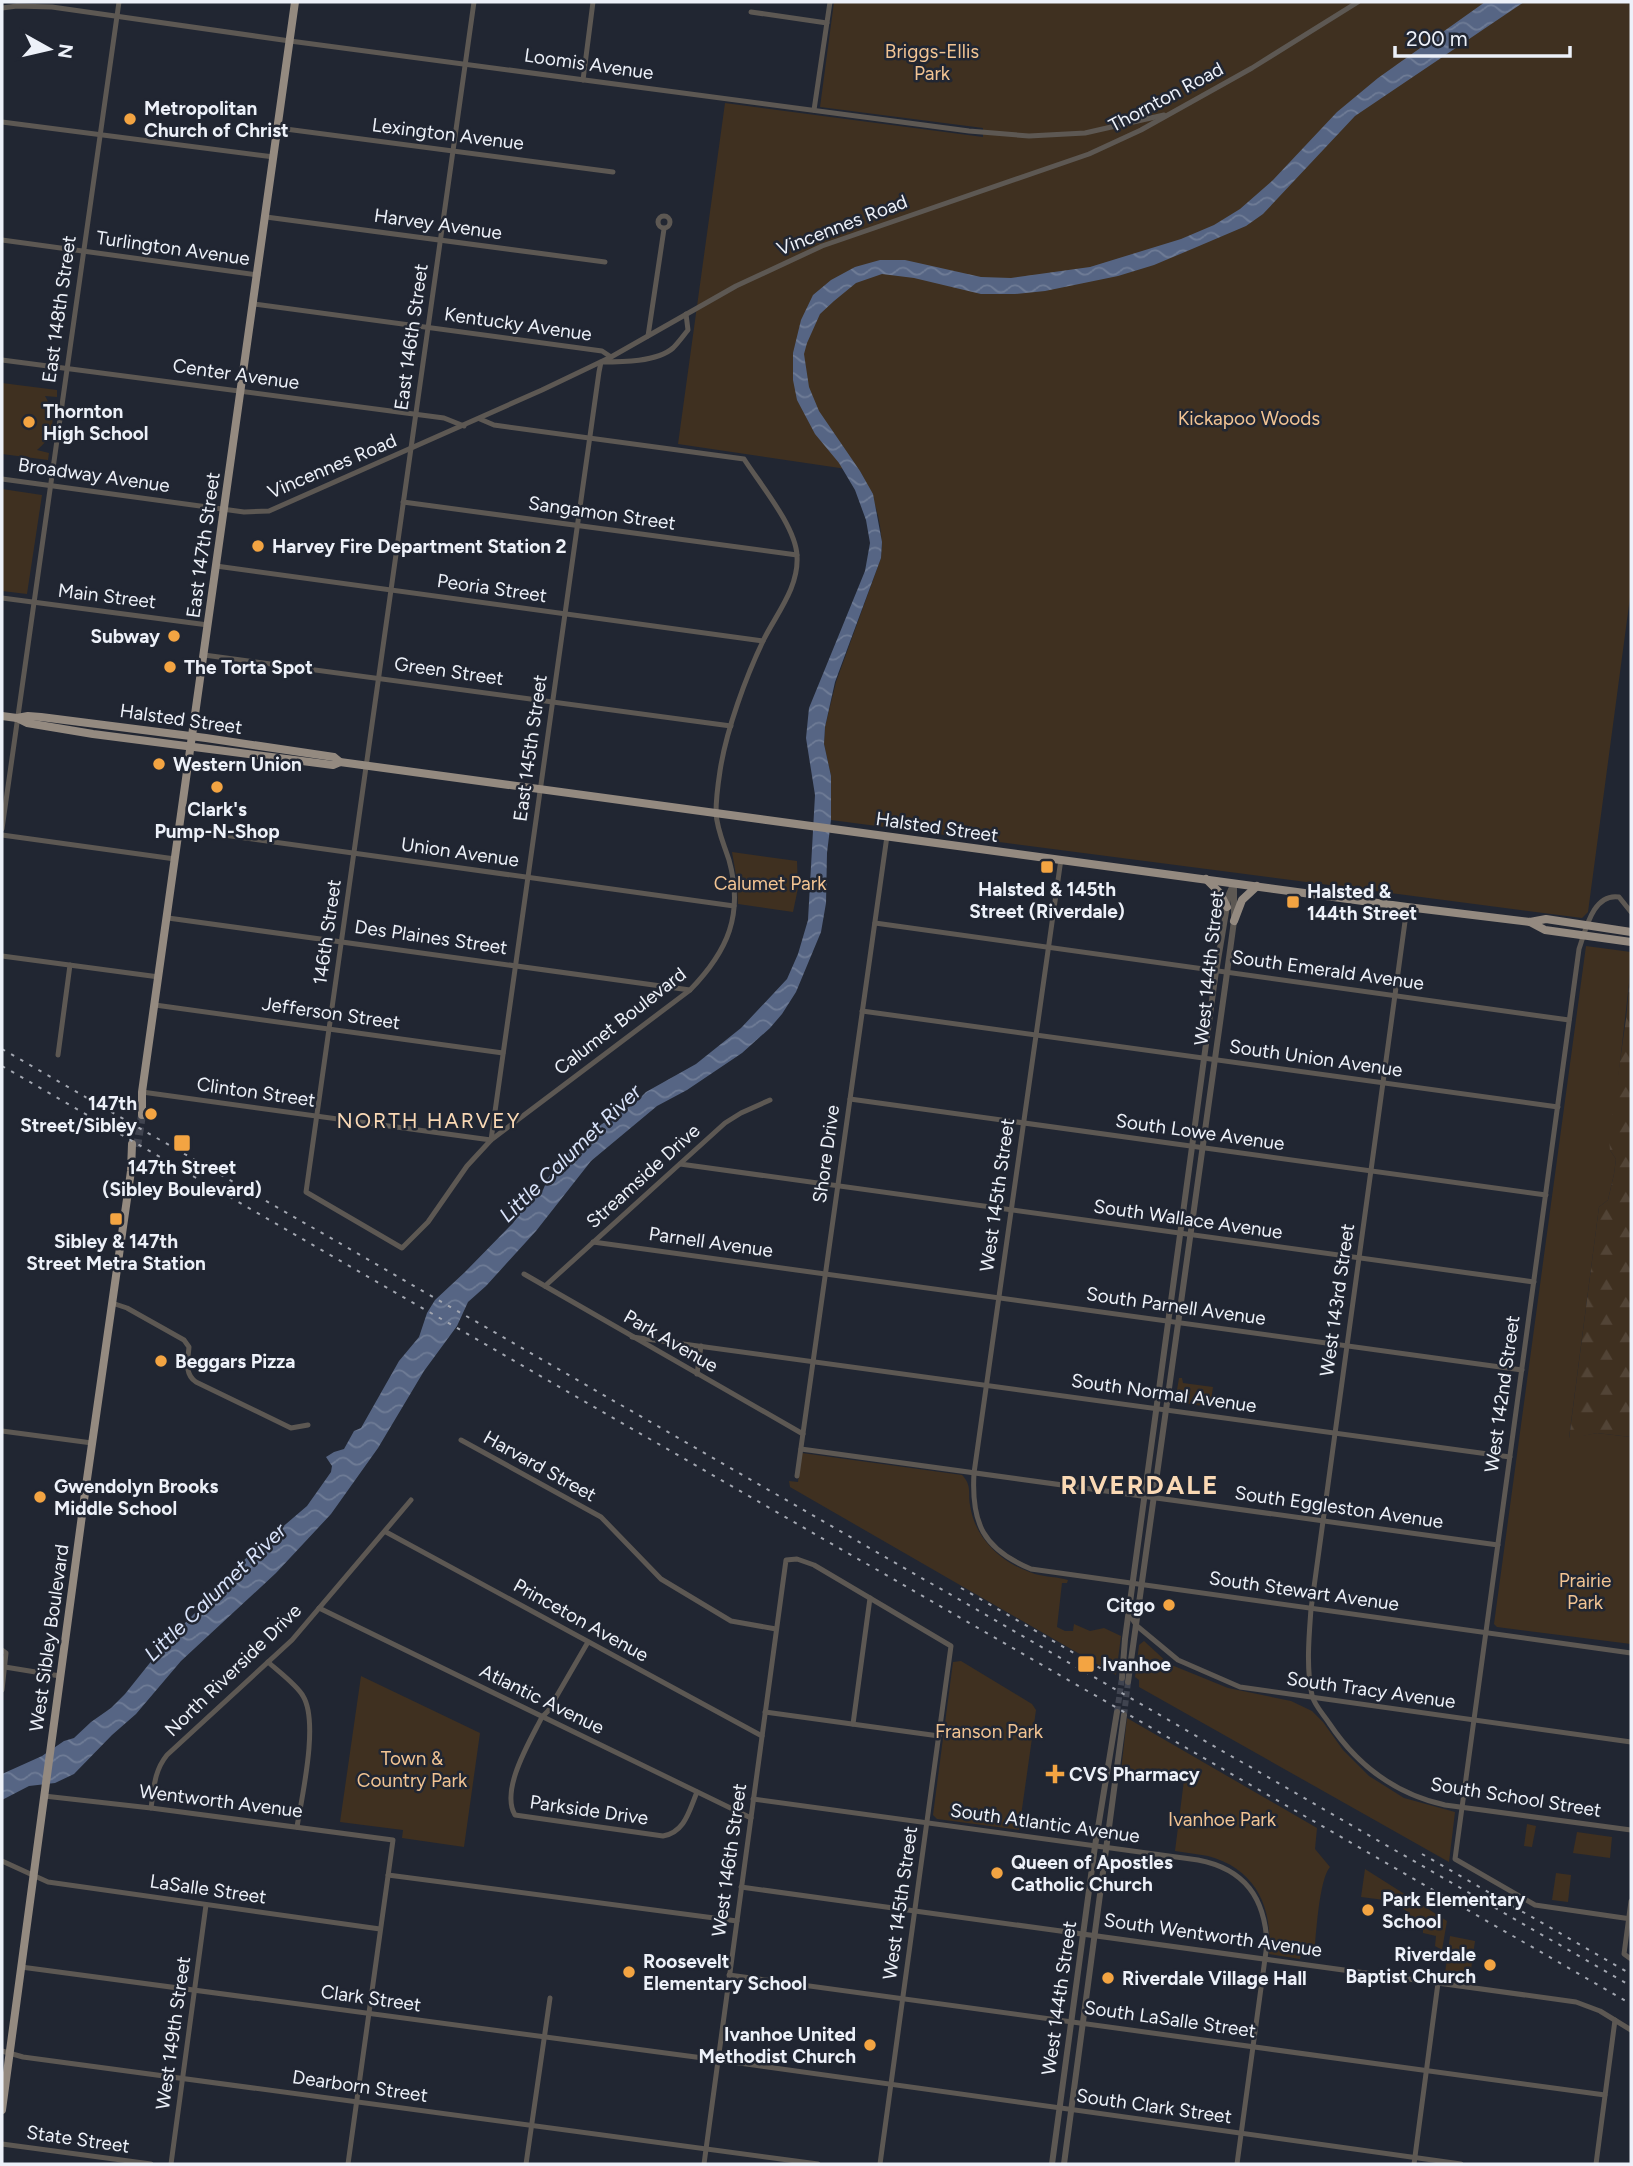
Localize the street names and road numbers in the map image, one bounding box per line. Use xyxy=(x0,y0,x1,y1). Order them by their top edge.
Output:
street label: Loomis Avenue xyxy=(523,44,655,84)
street label: Thornton Road xyxy=(1105,57,1227,137)
street label: Lexington Avenue xyxy=(371,113,525,155)
street label: Vincennes Road xyxy=(774,190,910,260)
street label: Harvey Avenue xyxy=(372,204,504,244)
street label: Turlington Avenue xyxy=(95,226,251,270)
street label: East 148th Street xyxy=(37,234,81,384)
street label: East 146th Street xyxy=(389,262,433,412)
street label: Kentucky Avenue xyxy=(443,302,593,346)
street label: Center Avenue xyxy=(171,354,301,394)
street label: Vincennes Road xyxy=(264,429,400,503)
street label: Broadway Avenue xyxy=(17,453,171,497)
street label: East 147th Street xyxy=(181,471,225,619)
street label: Sangamon Street xyxy=(527,491,677,535)
street label: Peoria Street xyxy=(436,569,548,607)
street label: Main Street xyxy=(57,579,157,613)
street label: Green Street xyxy=(393,652,505,690)
street label: East 145th Street xyxy=(508,673,552,823)
street label: Halsted Street xyxy=(118,699,244,739)
street label: Halsted Street xyxy=(874,807,1000,847)
street label: Union Avenue xyxy=(399,832,521,872)
street label: 146th Street xyxy=(308,878,346,986)
street label: West 144th Street xyxy=(1189,889,1229,1047)
street label: Des Plaines Street xyxy=(353,915,509,959)
street label: South Emerald Avenue xyxy=(1230,945,1426,995)
street label: Calumet Boulevard xyxy=(549,962,691,1080)
street label: Jefferson Street xyxy=(260,992,402,1034)
street label: South Union Avenue xyxy=(1228,1034,1404,1082)
street label: Clinton Street xyxy=(195,1072,317,1112)
street label: Shore Drive xyxy=(808,1104,844,1204)
street label: South Lowe Avenue xyxy=(1114,1109,1286,1155)
street label: West 145th Street xyxy=(975,1117,1019,1273)
street label: Streamside Drive xyxy=(581,1119,705,1233)
street label: South Wallace Avenue xyxy=(1092,1194,1284,1244)
street label: Parnell Avenue xyxy=(647,1222,775,1262)
street label: West 143rd Street xyxy=(1315,1222,1359,1378)
street label: South Parnell Avenue xyxy=(1085,1282,1267,1330)
street label: Park Avenue xyxy=(620,1305,722,1377)
street label: West 142nd Street xyxy=(1480,1314,1524,1474)
street label: South Normal Avenue xyxy=(1070,1369,1258,1417)
street label: Harvard Street xyxy=(480,1426,600,1506)
street label: South Eggleston Avenue xyxy=(1233,1481,1445,1533)
street label: West Sibley Boulevard xyxy=(24,1543,74,1733)
street label: South Stewart Avenue xyxy=(1208,1566,1400,1616)
street label: Princeton Avenue xyxy=(510,1573,652,1667)
street label: North Riverside Drive xyxy=(160,1599,306,1741)
street label: Atlantic Avenue xyxy=(476,1659,608,1739)
street label: South Tracy Avenue xyxy=(1285,1667,1457,1713)
street label: South School Street xyxy=(1429,1772,1603,1822)
street label: Wentworth Avenue xyxy=(138,1780,304,1822)
street label: West 146th Street xyxy=(707,1782,751,1938)
street label: Parkside Drive xyxy=(528,1790,650,1830)
street label: South Atlantic Avenue xyxy=(949,1798,1141,1848)
street label: West 145th Street xyxy=(878,1825,922,1981)
street label: LaSalle Street xyxy=(148,1869,268,1909)
street label: South Wentworth Avenue xyxy=(1102,1908,1324,1962)
street label: West 144th Street xyxy=(1037,1919,1081,2077)
street label: West 149th Street xyxy=(151,1955,195,2111)
street label: Clark Street xyxy=(319,1980,423,2016)
street label: South LaSalle Street xyxy=(1083,1996,1257,2042)
street label: Dearborn Street xyxy=(291,2065,429,2107)
street label: South Clark Street xyxy=(1075,2084,1233,2128)
street label: State Street xyxy=(25,2120,131,2158)

